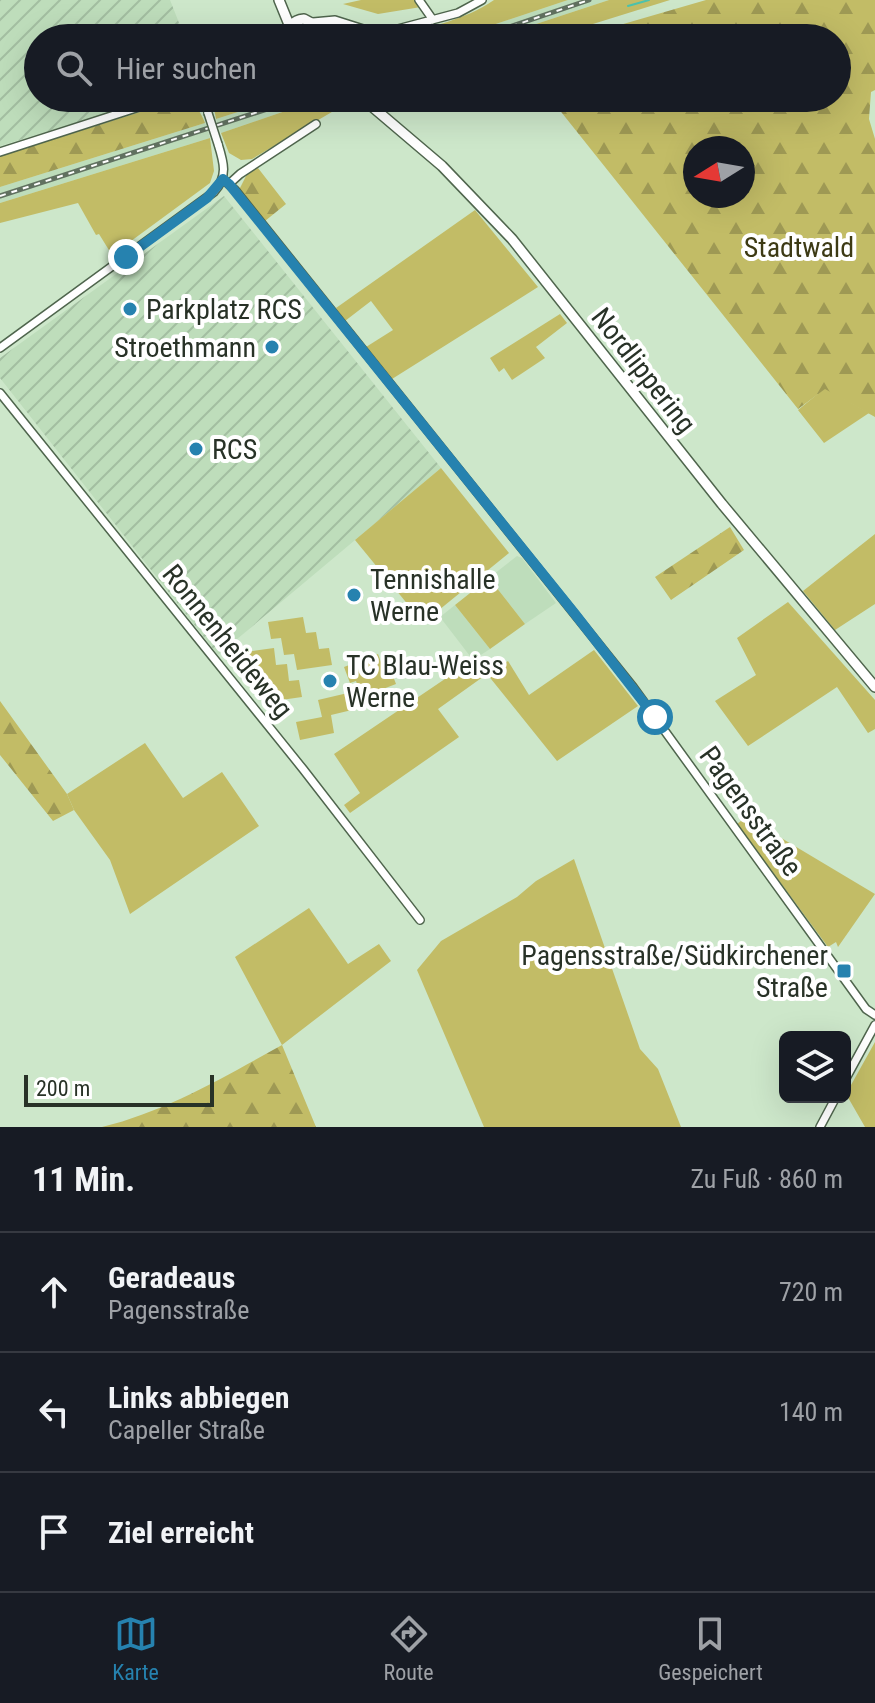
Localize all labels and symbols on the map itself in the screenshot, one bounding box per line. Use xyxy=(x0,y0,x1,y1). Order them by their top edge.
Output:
north arrow xyxy=(683,136,755,208)
park label: Stadtwald xyxy=(744,231,854,264)
route end xyxy=(108,239,144,275)
place label: Parkplatz RCS xyxy=(146,293,302,326)
marker: Parkplatz RCS xyxy=(121,300,139,318)
street label: Nordlippering xyxy=(585,301,703,439)
place label: Stroethmann xyxy=(114,331,256,364)
marker: Stroethmann xyxy=(263,338,281,356)
place label: RCS xyxy=(212,433,257,466)
marker: RCS xyxy=(187,440,205,458)
street label: Ronnenheideweg xyxy=(156,558,300,725)
place label: Tennishalle Werne xyxy=(370,563,496,628)
marker: Tennishalle Werne xyxy=(345,586,363,604)
place label: TC Blau-Weiss Werne xyxy=(346,649,504,714)
marker: TC Blau-Weiss Werne xyxy=(321,672,339,690)
route start xyxy=(637,699,673,735)
street label: Pagensstraße xyxy=(693,740,809,883)
place label: Pagensstraße/Südkirchener Straße xyxy=(521,939,828,1004)
marker: Pagensstraße/Südkirchener Straße xyxy=(835,962,853,980)
scale bar xyxy=(24,1071,214,1107)

